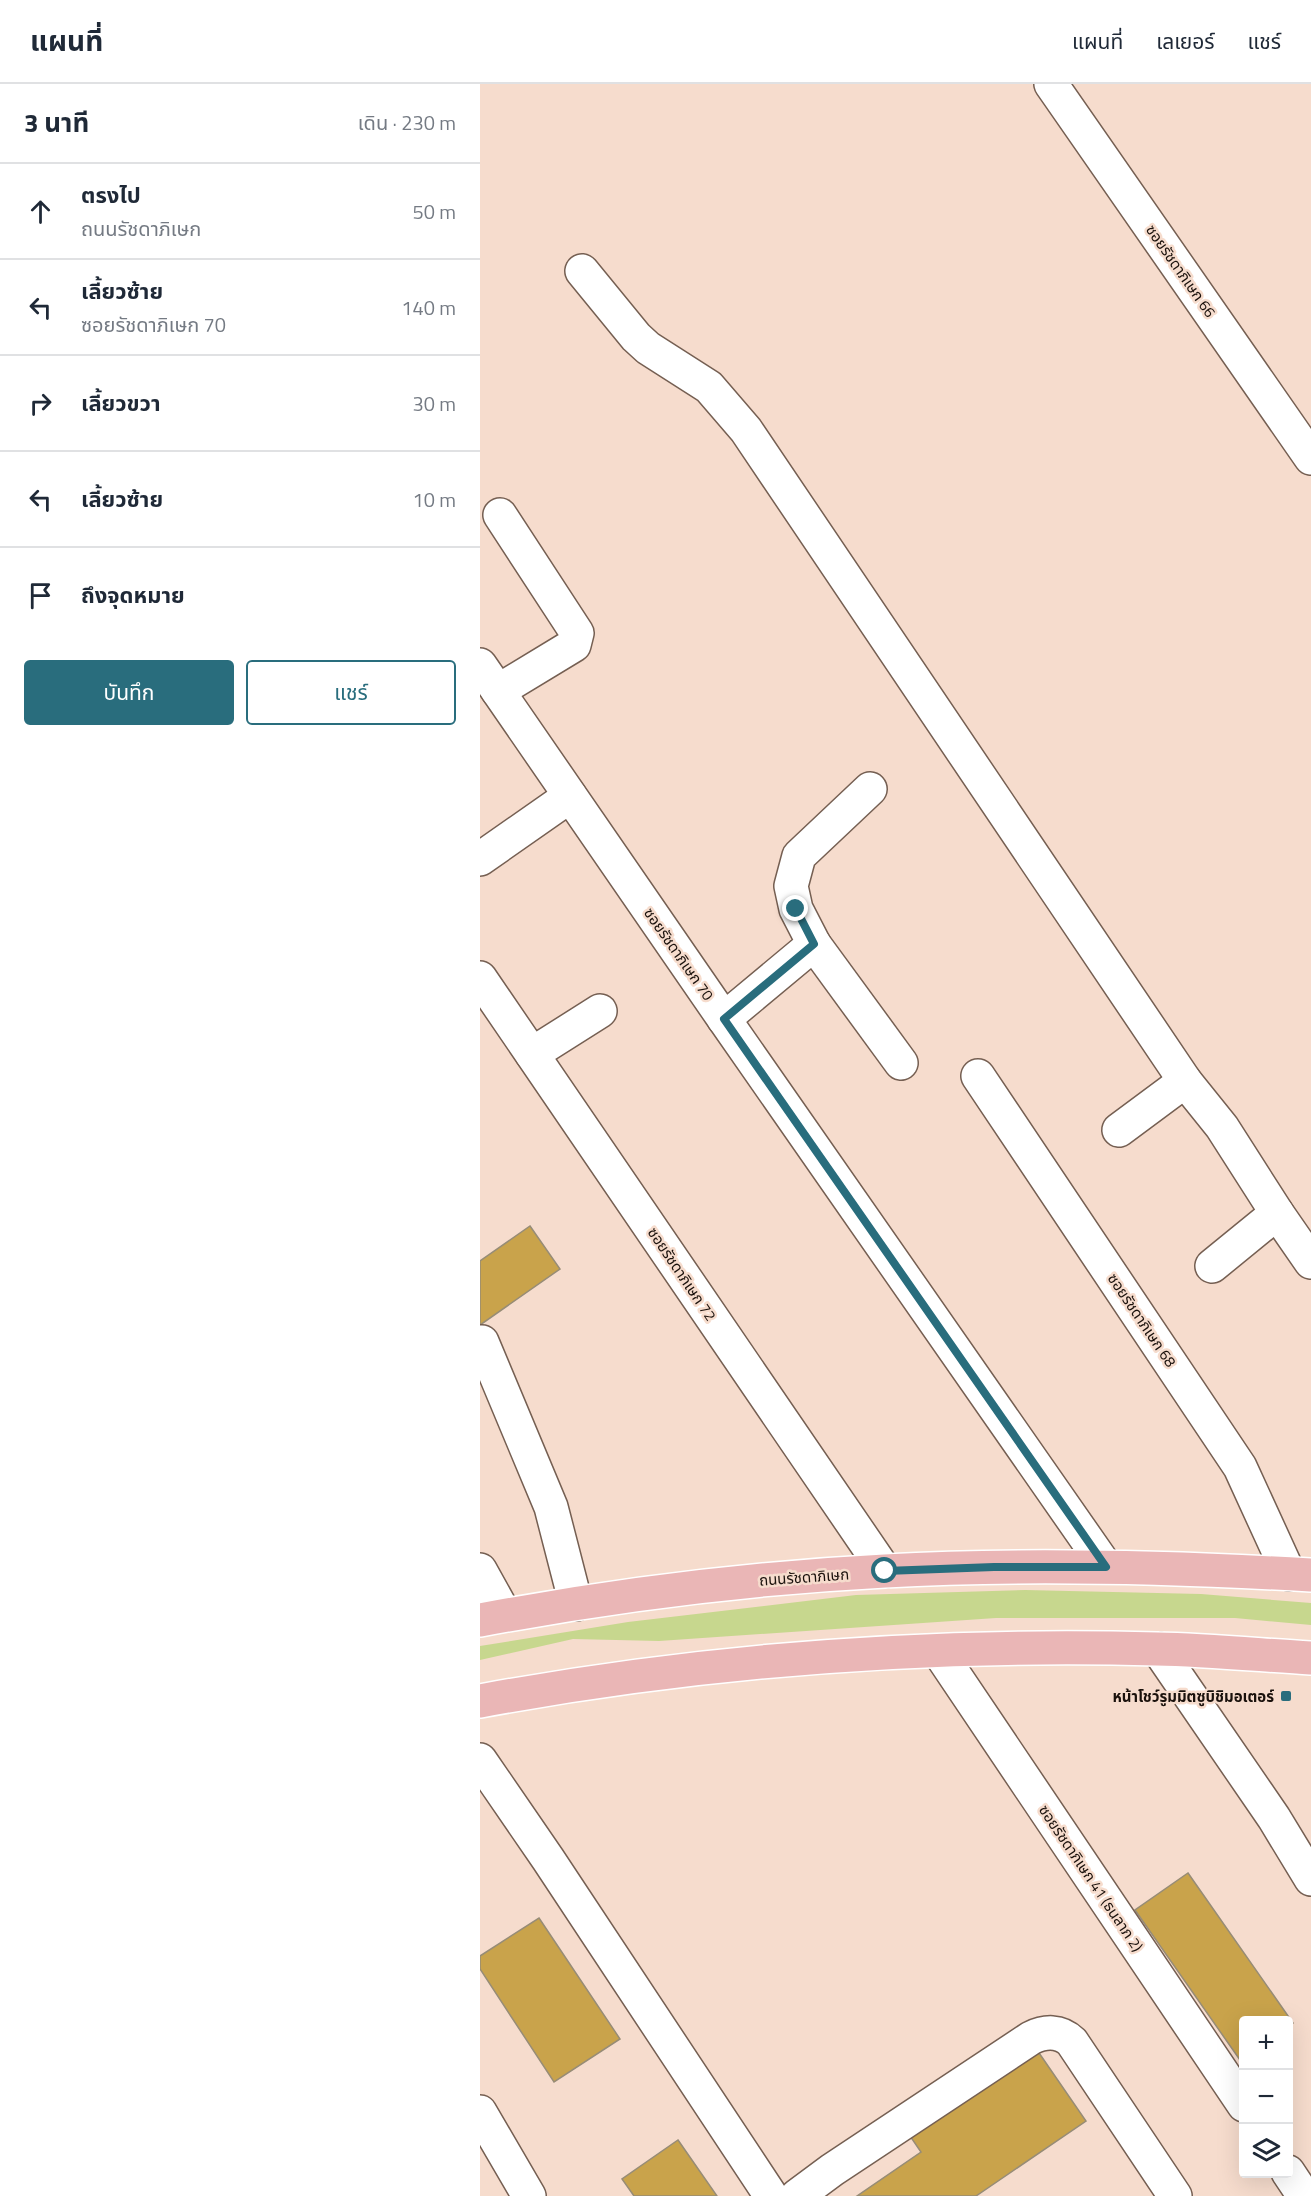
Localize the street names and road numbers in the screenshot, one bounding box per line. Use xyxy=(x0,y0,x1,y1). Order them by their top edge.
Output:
street label: ซอยรัชดาภิเษก 66 xyxy=(1140,220,1222,322)
street label: ซอยรัชดาภิเษก 70 xyxy=(638,903,720,1005)
street label: ซอยรัชดาภิเษก 72 xyxy=(642,1222,722,1326)
street label: ซอยรัชดาภิเษก 68 xyxy=(1102,1268,1182,1372)
street label: ถนนรัชดาภิเษก xyxy=(758,1562,850,1592)
street label: ซอยรัชดาภิเษก 41 (ธนลาภ 2) xyxy=(1033,1800,1149,1956)

